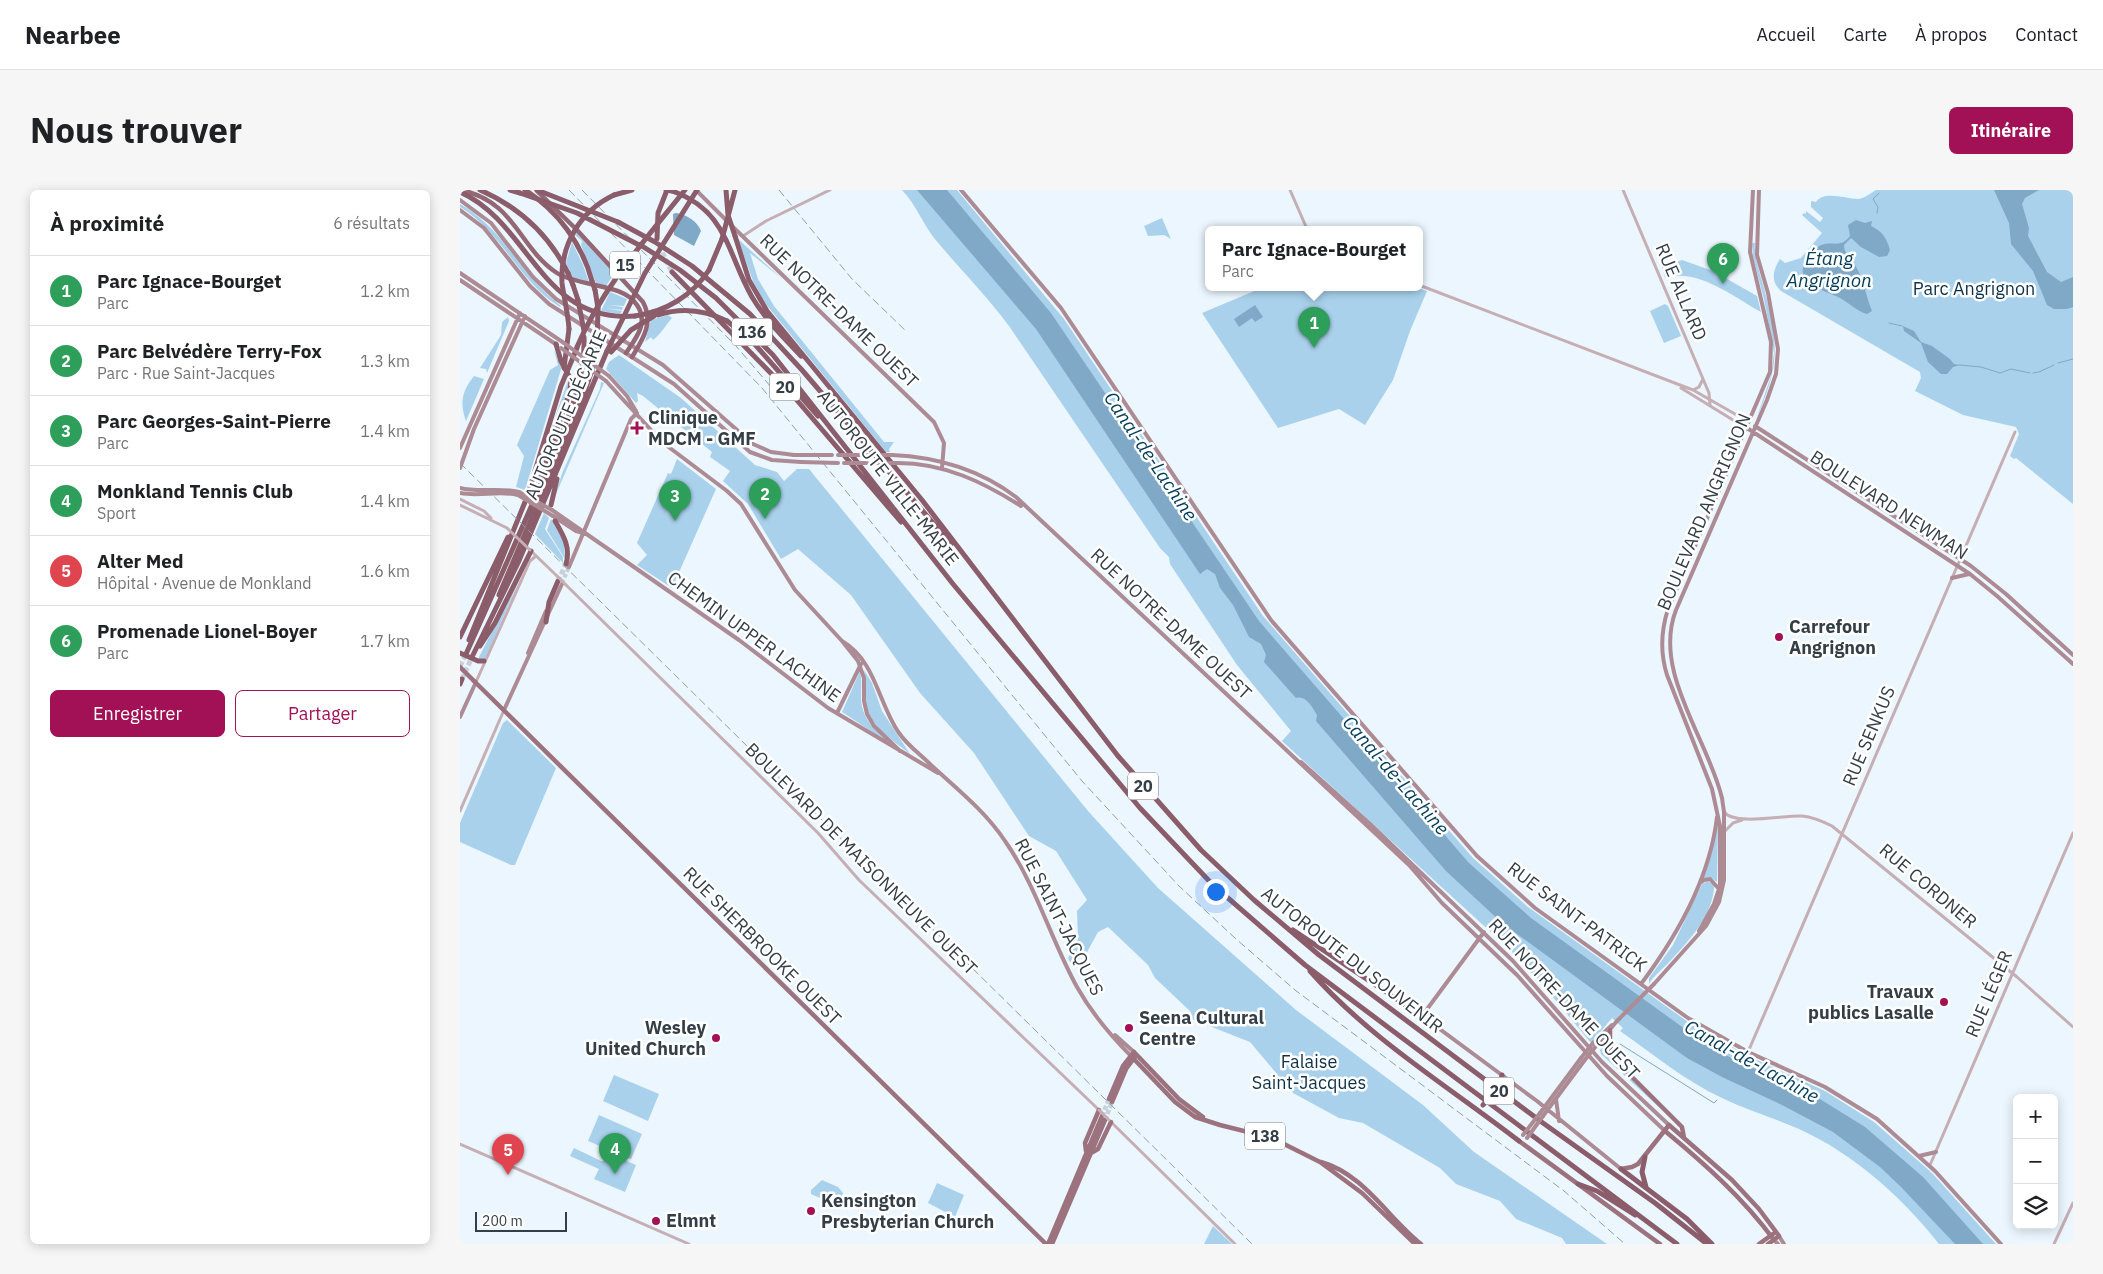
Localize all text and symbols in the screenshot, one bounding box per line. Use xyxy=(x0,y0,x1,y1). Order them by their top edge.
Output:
text: Nearbee xyxy=(25,19,121,51)
text: Accueil xyxy=(1756,23,1815,46)
text: Carte xyxy=(1843,23,1887,46)
text: À propos xyxy=(1915,23,1987,46)
text: Contact xyxy=(2015,23,2078,46)
text: Nous trouver xyxy=(30,107,242,153)
button: Itinéraire xyxy=(1949,107,2073,154)
text: À proximité xyxy=(50,209,164,237)
text: 6 résultats xyxy=(333,213,410,233)
popup xyxy=(1205,226,1423,291)
street label: RUE NOTRE-DAME OUEST xyxy=(755,229,923,392)
text: Parc Ignace-Bourget xyxy=(1222,237,1406,261)
street label: RUE ALLARD xyxy=(1651,240,1712,344)
pin: 6 xyxy=(1707,243,1739,284)
water label: Étang Angrignon xyxy=(1785,246,1872,292)
road number: 15 xyxy=(610,252,640,278)
text: Parc xyxy=(1222,261,1254,281)
text: Parc Ignace-Bourget xyxy=(97,269,281,293)
park label: Parc Angrignon xyxy=(1913,277,2035,300)
text: 1 xyxy=(61,281,71,301)
text: 1.2 km xyxy=(360,281,410,301)
text: Parc xyxy=(97,293,129,313)
pin: 1 xyxy=(1298,307,1330,348)
road number: 136 xyxy=(732,318,772,346)
street label: AUTOROUTE DÉCARIE xyxy=(519,327,612,503)
text: Parc Belvédère Terry-Fox xyxy=(97,339,322,363)
text: 2 xyxy=(61,351,71,371)
text: 1.3 km xyxy=(360,351,410,371)
text: Parc · Rue Saint-Jacques xyxy=(97,363,275,383)
road number: 20 xyxy=(770,373,800,400)
street label: AUTOROUTE VILLE-MARIE xyxy=(813,385,964,570)
water label: Canal-de-Lachine xyxy=(1099,387,1203,525)
place label: Clinique MDCM - GMF xyxy=(648,406,756,450)
text: Parc Georges-Saint-Pierre xyxy=(97,409,331,433)
street label: BOULEVARD ANGRIGNON xyxy=(1652,410,1756,614)
text: 3 xyxy=(61,421,71,441)
text: 1.4 km xyxy=(360,421,410,441)
marker: Clinique MDCM - GMF xyxy=(630,421,644,435)
text: Parc xyxy=(97,433,129,453)
street label: BOULEVARD NEWMAN xyxy=(1806,445,1973,564)
pin: 2 xyxy=(749,478,781,519)
text: Monkland Tennis Club xyxy=(97,479,293,503)
pin: 3 xyxy=(659,480,691,521)
text: 4 xyxy=(61,491,71,511)
text: 1.4 km xyxy=(360,491,410,511)
text: Sport xyxy=(97,503,136,523)
street label: RUE NOTRE-DAME OUEST xyxy=(1086,543,1257,704)
text: Alter Med xyxy=(97,549,184,573)
text: 5 xyxy=(61,561,71,581)
text: 1.6 km xyxy=(360,561,410,581)
street label: CHEMIN UPPER LACHINE xyxy=(663,566,845,707)
text: Hôpital · Avenue de Monkland xyxy=(97,573,312,593)
place label: Carrefour Angrignon xyxy=(1789,615,1876,659)
text: Promenade Lionel-Boyer xyxy=(97,619,317,643)
text: 6 xyxy=(61,631,71,651)
text: 1.7 km xyxy=(360,631,410,651)
marker: Carrefour Angrignon xyxy=(1773,631,1785,643)
text: Parc xyxy=(97,643,129,663)
street label: RUE SENKUS xyxy=(1837,683,1900,789)
button: Enregistrer xyxy=(50,690,225,737)
button: Partager xyxy=(235,690,410,737)
water label: Canal-de-Lachine xyxy=(1338,710,1455,840)
street label: BOULEVARD DE MAISONNEUVE OUEST xyxy=(740,738,982,980)
road number: 20 xyxy=(1128,772,1158,800)
street label: RUE SAINT-JACQUES xyxy=(1010,834,1109,999)
street label: RUE CORDNER xyxy=(1875,838,1982,933)
street label: RUE SAINT-PATRICK xyxy=(1503,857,1652,977)
street label: RUE SHERBROOKE OUEST xyxy=(679,862,846,1029)
your location xyxy=(1203,879,1229,905)
street label: AUTOROUTE DU SOUVENIR xyxy=(1257,881,1448,1038)
street label: RUE NOTRE-DAME OUEST xyxy=(1484,913,1645,1084)
street label: RUE LÉGER xyxy=(1960,947,2017,1041)
place label: Travaux publics Lasalle xyxy=(1808,980,1934,1024)
marker: Travaux publics Lasalle xyxy=(1938,996,1950,1008)
place label: Seena Cultural Centre xyxy=(1139,1006,1264,1050)
water label: Canal-de-Lachine xyxy=(1680,1014,1824,1108)
place label: Wesley United Church xyxy=(585,1016,706,1060)
marker: Seena Cultural Centre xyxy=(1123,1022,1135,1034)
marker: Wesley United Church xyxy=(710,1032,722,1044)
park label: Falaise Saint-Jacques xyxy=(1252,1050,1366,1094)
road number: 20 xyxy=(1484,1078,1514,1104)
map controls xyxy=(2013,1094,2058,1229)
button: + xyxy=(2013,1094,2058,1139)
road number: 138 xyxy=(1245,1122,1285,1149)
pin: 4 xyxy=(599,1133,631,1174)
pin: 5 xyxy=(492,1134,524,1175)
button: − xyxy=(2013,1139,2058,1184)
button: layers xyxy=(2013,1184,2058,1229)
place label: Kensington Presbyterian Church xyxy=(821,1189,994,1233)
marker: Kensington Presbyterian Church xyxy=(805,1205,817,1217)
scale bar xyxy=(475,1209,568,1232)
place label: Elmnt xyxy=(666,1209,716,1232)
text: 200 m xyxy=(482,1212,523,1230)
marker: Elmnt xyxy=(650,1215,662,1227)

